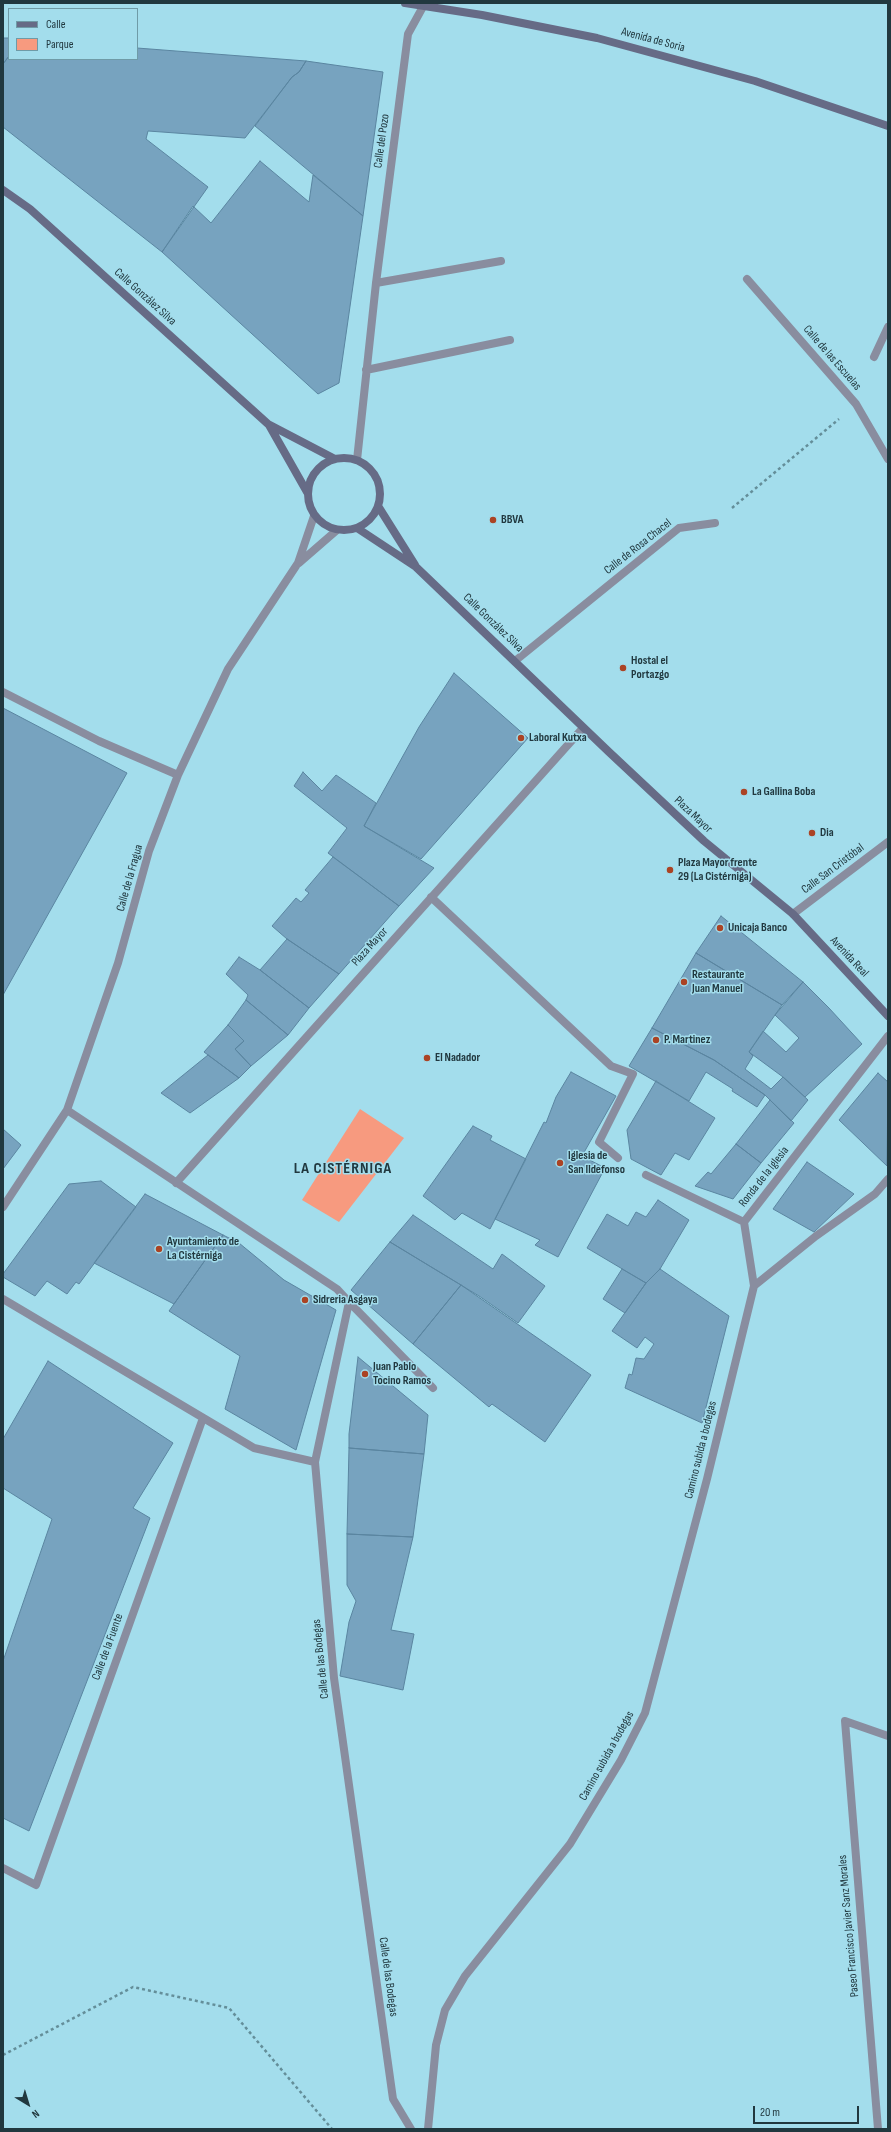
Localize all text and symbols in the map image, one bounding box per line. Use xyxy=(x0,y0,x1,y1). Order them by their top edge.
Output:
legend xyxy=(8,8,138,60)
text: Calle xyxy=(46,17,66,32)
street label: Avenida de Soria xyxy=(620,25,686,55)
text: Parque xyxy=(46,37,74,52)
street label: Calle del Pozo xyxy=(371,113,393,169)
street label: Calle González Silva xyxy=(111,265,179,329)
street label: Calle de las Escuelas xyxy=(800,323,864,393)
place label: BBVA xyxy=(501,513,523,527)
marker: BBVA xyxy=(488,515,498,525)
street label: Calle de Rosa Chacel xyxy=(601,516,675,578)
street label: Calle González Silva xyxy=(460,591,526,655)
place label: Hostal el Portazgo xyxy=(631,654,669,682)
marker: Hostal el Portazgo xyxy=(618,663,628,673)
place label: Laboral Kutxa xyxy=(529,731,587,745)
marker: Laboral Kutxa xyxy=(516,733,526,743)
place label: La Gallina Boba xyxy=(752,785,815,799)
marker: La Gallina Boba xyxy=(739,787,749,797)
street label: Plaza Mayor xyxy=(671,794,715,836)
place label: Dia xyxy=(820,826,834,840)
marker: Dia xyxy=(807,828,817,838)
street label: Calle San Cristóbal xyxy=(799,841,867,897)
street label: Calle de la Fragua xyxy=(114,843,146,913)
place label: Plaza Mayor frente 29 (La Cistérniga) xyxy=(678,856,757,884)
marker: Plaza Mayor frente 29 (La Cistérniga) xyxy=(665,865,675,875)
place label: Unicaja Banco xyxy=(728,921,787,935)
marker: Unicaja Banco xyxy=(715,923,725,933)
street label: Plaza Mayor xyxy=(349,925,391,969)
street label: Avenida Real xyxy=(827,934,871,980)
place label: Restaurante Juan Manuel xyxy=(692,968,744,996)
marker: Restaurante Juan Manuel xyxy=(679,977,689,987)
place label: P. Martinez xyxy=(664,1033,710,1047)
marker: P. Martinez xyxy=(651,1035,661,1045)
place label: El Nadador xyxy=(435,1051,480,1065)
marker: El Nadador xyxy=(422,1053,432,1063)
street label: Ronda de la Iglesia xyxy=(736,1144,792,1210)
place label: Iglesia de San Ildefonso xyxy=(568,1149,625,1177)
marker: Iglesia de San Ildefonso xyxy=(555,1158,565,1168)
district label: LA CISTÉRNIGA xyxy=(294,1159,392,1179)
place label: Ayuntamiento de La Cistérniga xyxy=(167,1235,239,1263)
marker: Ayuntamiento de La Cistérniga xyxy=(154,1244,164,1254)
place label: Sidreria Asgaya xyxy=(313,1293,378,1307)
marker: Sidreria Asgaya xyxy=(300,1295,310,1305)
place label: Juan Pablo Tocino Ramos xyxy=(373,1360,431,1388)
marker: Juan Pablo Tocino Ramos xyxy=(360,1369,370,1379)
street label: Camino subida a bodegas xyxy=(682,1400,720,1500)
street label: Calle de la Fuente xyxy=(89,1612,127,1682)
street label: Calle de las Bodegas xyxy=(310,1618,332,1700)
street label: Camino subida a bodegas xyxy=(576,1709,638,1803)
street label: Paseo Francisco Javier Sanz Morales xyxy=(836,1854,862,1998)
street label: Calle de las Bodegas xyxy=(375,1936,401,2018)
north arrow xyxy=(8,2084,48,2124)
scale bar xyxy=(755,2098,861,2124)
text: 20 m xyxy=(760,2105,780,2120)
text: N xyxy=(29,2107,42,2121)

